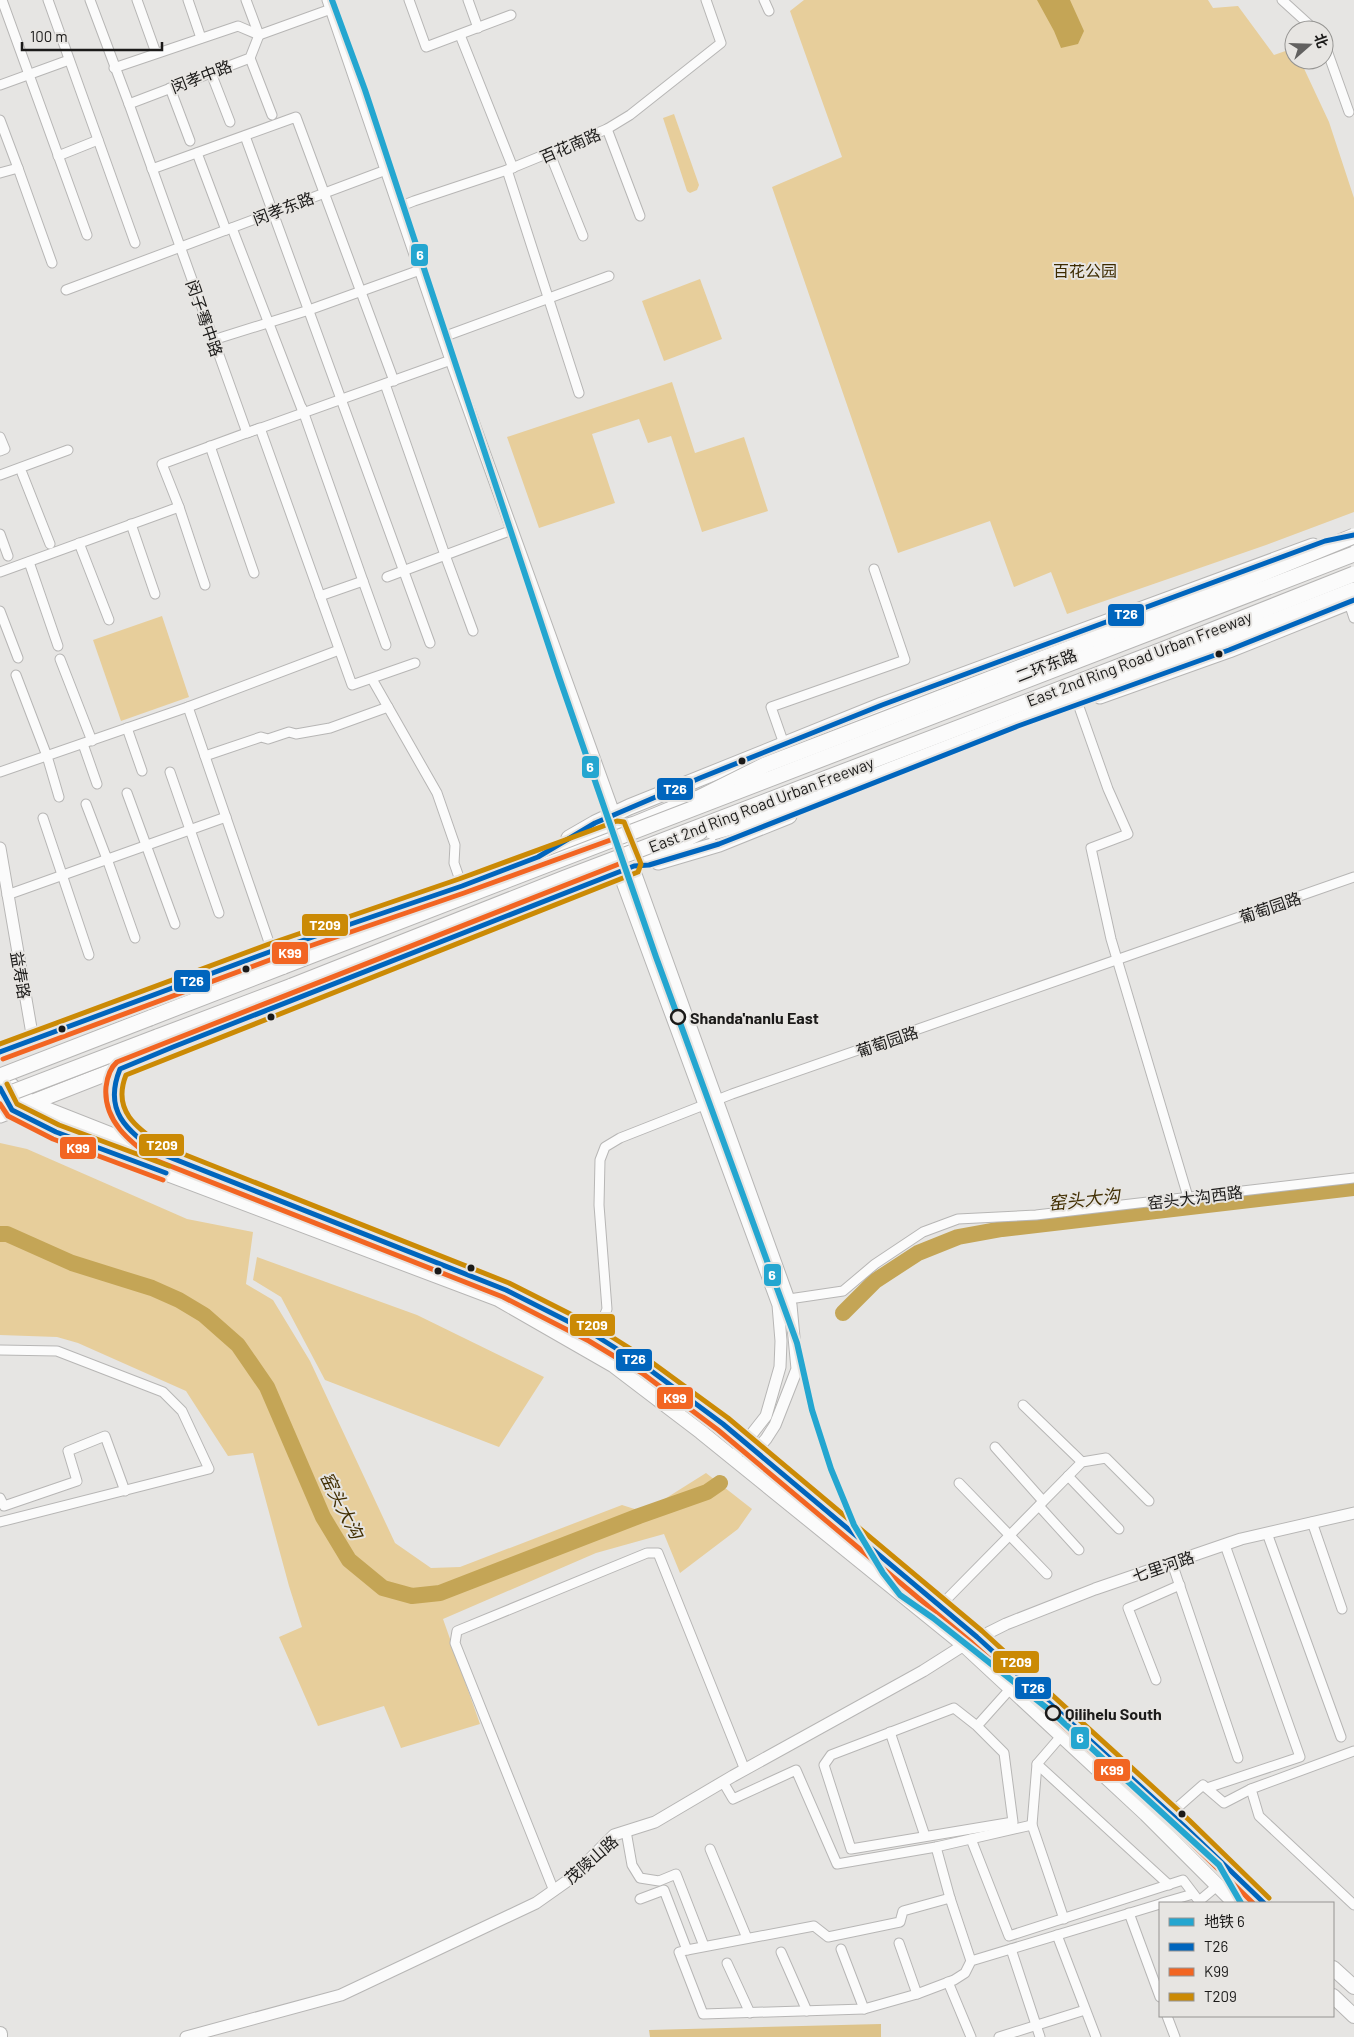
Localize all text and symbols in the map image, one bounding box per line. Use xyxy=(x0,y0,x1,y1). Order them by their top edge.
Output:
scale bar xyxy=(22,20,162,52)
north arrow xyxy=(1284,20,1334,70)
text: 100 m xyxy=(30,27,68,45)
text: 北 xyxy=(1311,31,1332,50)
street label: 闵孝中路 xyxy=(168,56,234,96)
street label: 百花南路 xyxy=(537,124,603,166)
street label: 闵孝东路 xyxy=(250,188,316,228)
line badge: 6 xyxy=(410,243,429,267)
text: 6 xyxy=(416,246,424,263)
park label: 百花公园 xyxy=(1053,261,1117,280)
street label: 闵子骞中路 xyxy=(183,277,227,359)
line badge: T26 xyxy=(1107,603,1145,627)
text: T26 xyxy=(1114,605,1138,622)
street label: East 2nd Ring Road Urban Freeway xyxy=(1024,606,1255,710)
street label: 二环东路 xyxy=(1013,645,1079,685)
unlabelled marker xyxy=(1214,649,1224,659)
street label: East 2nd Ring Road Urban Freeway xyxy=(646,752,877,856)
line badge: 6 xyxy=(581,755,600,779)
unlabelled marker xyxy=(737,756,747,766)
text: 6 xyxy=(586,758,594,775)
line badge: T26 xyxy=(656,777,694,801)
text: T26 xyxy=(663,780,687,797)
street label: 葡萄园路 xyxy=(1237,888,1303,926)
line badge: T209 xyxy=(301,913,349,937)
text: T209 xyxy=(309,916,341,933)
line badge: K99 xyxy=(271,941,309,965)
text: K99 xyxy=(278,944,302,961)
street label: 益寿路 xyxy=(7,950,35,1000)
unlabelled marker xyxy=(241,964,251,974)
line badge: T26 xyxy=(173,969,211,993)
text: T26 xyxy=(180,972,204,989)
place label: Shanda'nanlu East xyxy=(690,1008,819,1027)
marker: Shanda'nanlu East xyxy=(670,1009,686,1025)
unlabelled marker xyxy=(266,1012,276,1022)
street label: 葡萄园路 xyxy=(854,1022,920,1060)
unlabelled marker xyxy=(57,1024,67,1034)
line badge: T209 xyxy=(138,1133,185,1157)
line badge: K99 xyxy=(59,1136,97,1160)
text: T209 xyxy=(146,1136,178,1153)
text: K99 xyxy=(66,1139,90,1156)
street label: 窑头大沟西路 xyxy=(1146,1182,1244,1212)
water label: 窑头大沟 xyxy=(1047,1183,1123,1214)
unlabelled marker xyxy=(466,1263,476,1273)
line badge: 6 xyxy=(763,1263,782,1287)
unlabelled marker xyxy=(433,1266,443,1276)
text: 6 xyxy=(768,1266,776,1283)
line badge: T209 xyxy=(569,1313,616,1337)
text: T209 xyxy=(576,1316,608,1333)
line badge: T26 xyxy=(615,1348,653,1372)
text: T26 xyxy=(622,1350,646,1367)
line badge: K99 xyxy=(656,1386,694,1410)
text: K99 xyxy=(663,1389,687,1406)
water label: 窑头大沟 xyxy=(316,1468,369,1544)
street label: 七里河路 xyxy=(1130,1547,1196,1585)
line badge: T209 xyxy=(992,1650,1040,1674)
text: T209 xyxy=(1000,1653,1032,1670)
line badge: T26 xyxy=(1014,1676,1052,1700)
text: T26 xyxy=(1021,1679,1045,1696)
place label: Qilihelu South xyxy=(1065,1704,1162,1723)
marker: Qilihelu South xyxy=(1045,1705,1061,1721)
line badge: 6 xyxy=(1070,1726,1090,1750)
text: 6 xyxy=(1076,1729,1084,1746)
line badge: K99 xyxy=(1093,1758,1131,1782)
text: K99 xyxy=(1100,1761,1124,1778)
unlabelled marker xyxy=(1177,1809,1187,1819)
street label: 茂陵山路 xyxy=(561,1831,621,1887)
legend xyxy=(1159,1902,1334,2017)
text: 地铁 6 xyxy=(1204,1912,1245,1930)
text: T26 xyxy=(1204,1937,1228,1955)
text: K99 xyxy=(1204,1962,1229,1980)
text: T209 xyxy=(1204,1987,1237,2005)

